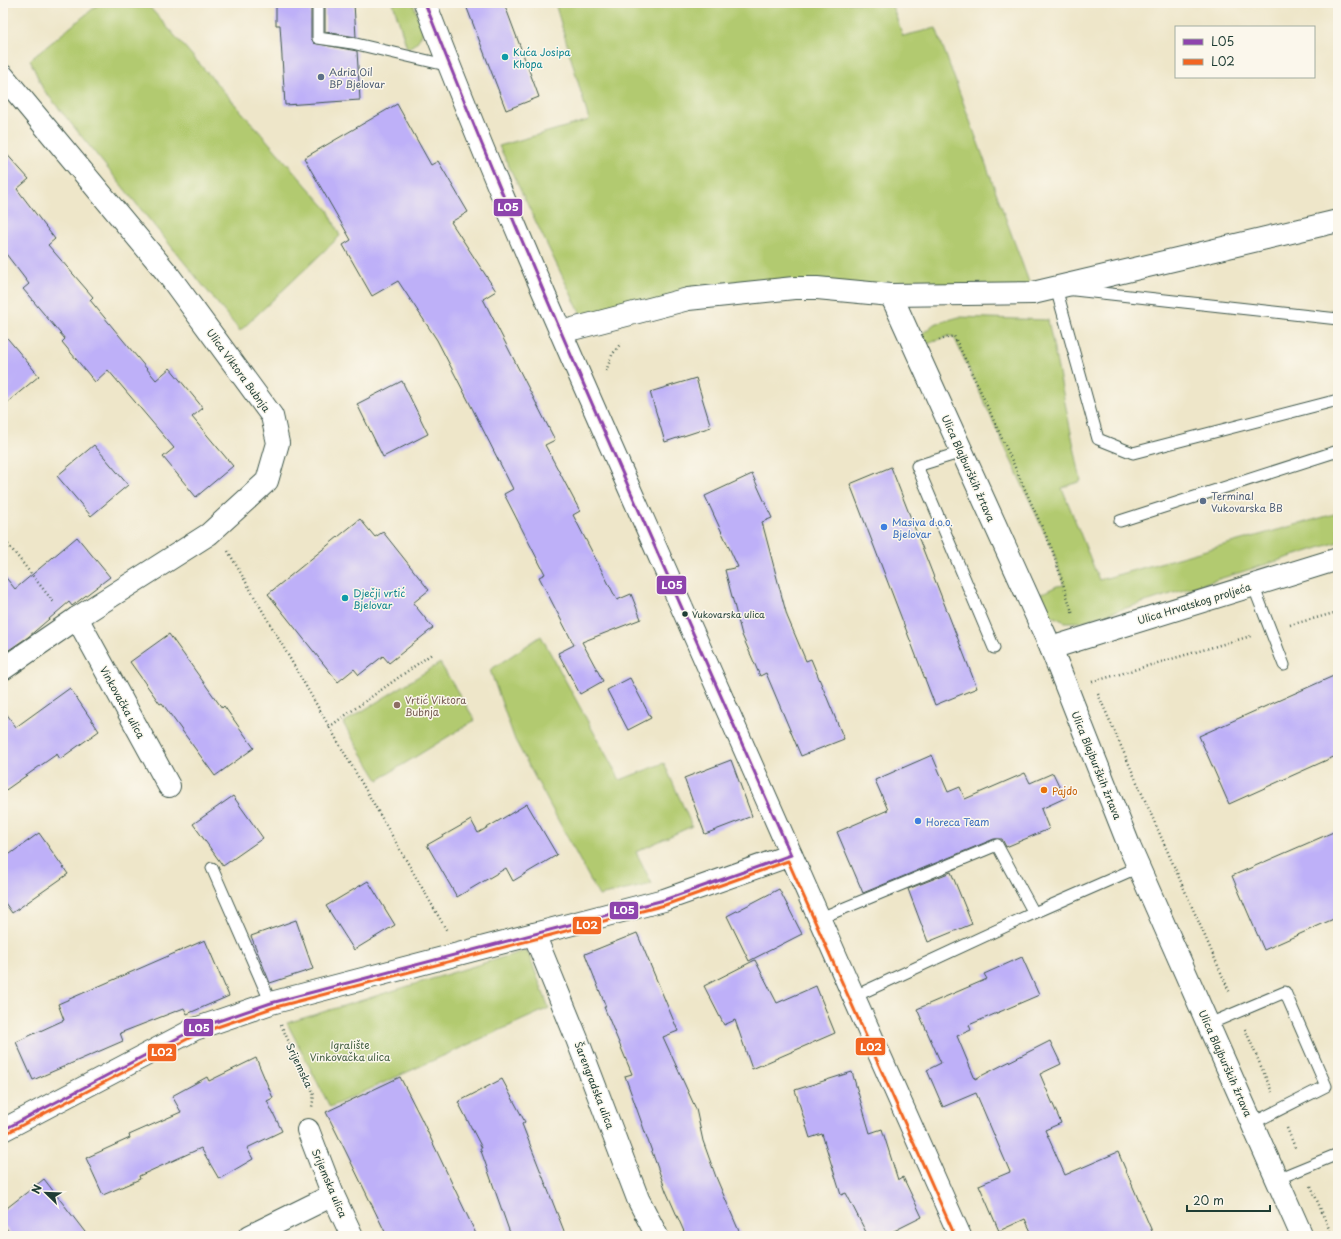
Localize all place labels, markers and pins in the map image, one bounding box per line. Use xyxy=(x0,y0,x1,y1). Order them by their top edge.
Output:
place label: Kuća Josipa Khopa xyxy=(513,44,571,71)
marker: Kuća Josipa Khopa xyxy=(500,52,510,62)
place label: Adria Oil BP Bjelovar xyxy=(329,64,385,91)
marker: Adria Oil BP Bjelovar xyxy=(316,72,326,82)
place label: Terminal Vukovarska BB xyxy=(1211,488,1283,515)
marker: Terminal Vukovarska BB xyxy=(1198,496,1208,506)
place label: Masiva d.o.o. Bjelovar xyxy=(892,514,953,541)
marker: Masiva d.o.o. Bjelovar xyxy=(879,522,889,532)
place label: Dječji vrtić Bjelovar xyxy=(353,585,405,612)
marker: Dječji vrtić Bjelovar xyxy=(340,593,350,603)
place label: Vukovarska ulica xyxy=(692,607,765,621)
marker: Vukovarska ulica xyxy=(680,609,690,619)
place label: Vrtić Viktora Bubnja xyxy=(405,692,467,719)
marker: Vrtić Viktora Bubnja xyxy=(392,700,402,710)
place label: Pajdo xyxy=(1052,783,1078,798)
marker: Pajdo xyxy=(1039,785,1049,795)
place label: Horeca Team xyxy=(926,814,989,829)
marker: Horeca Team xyxy=(913,816,923,826)

